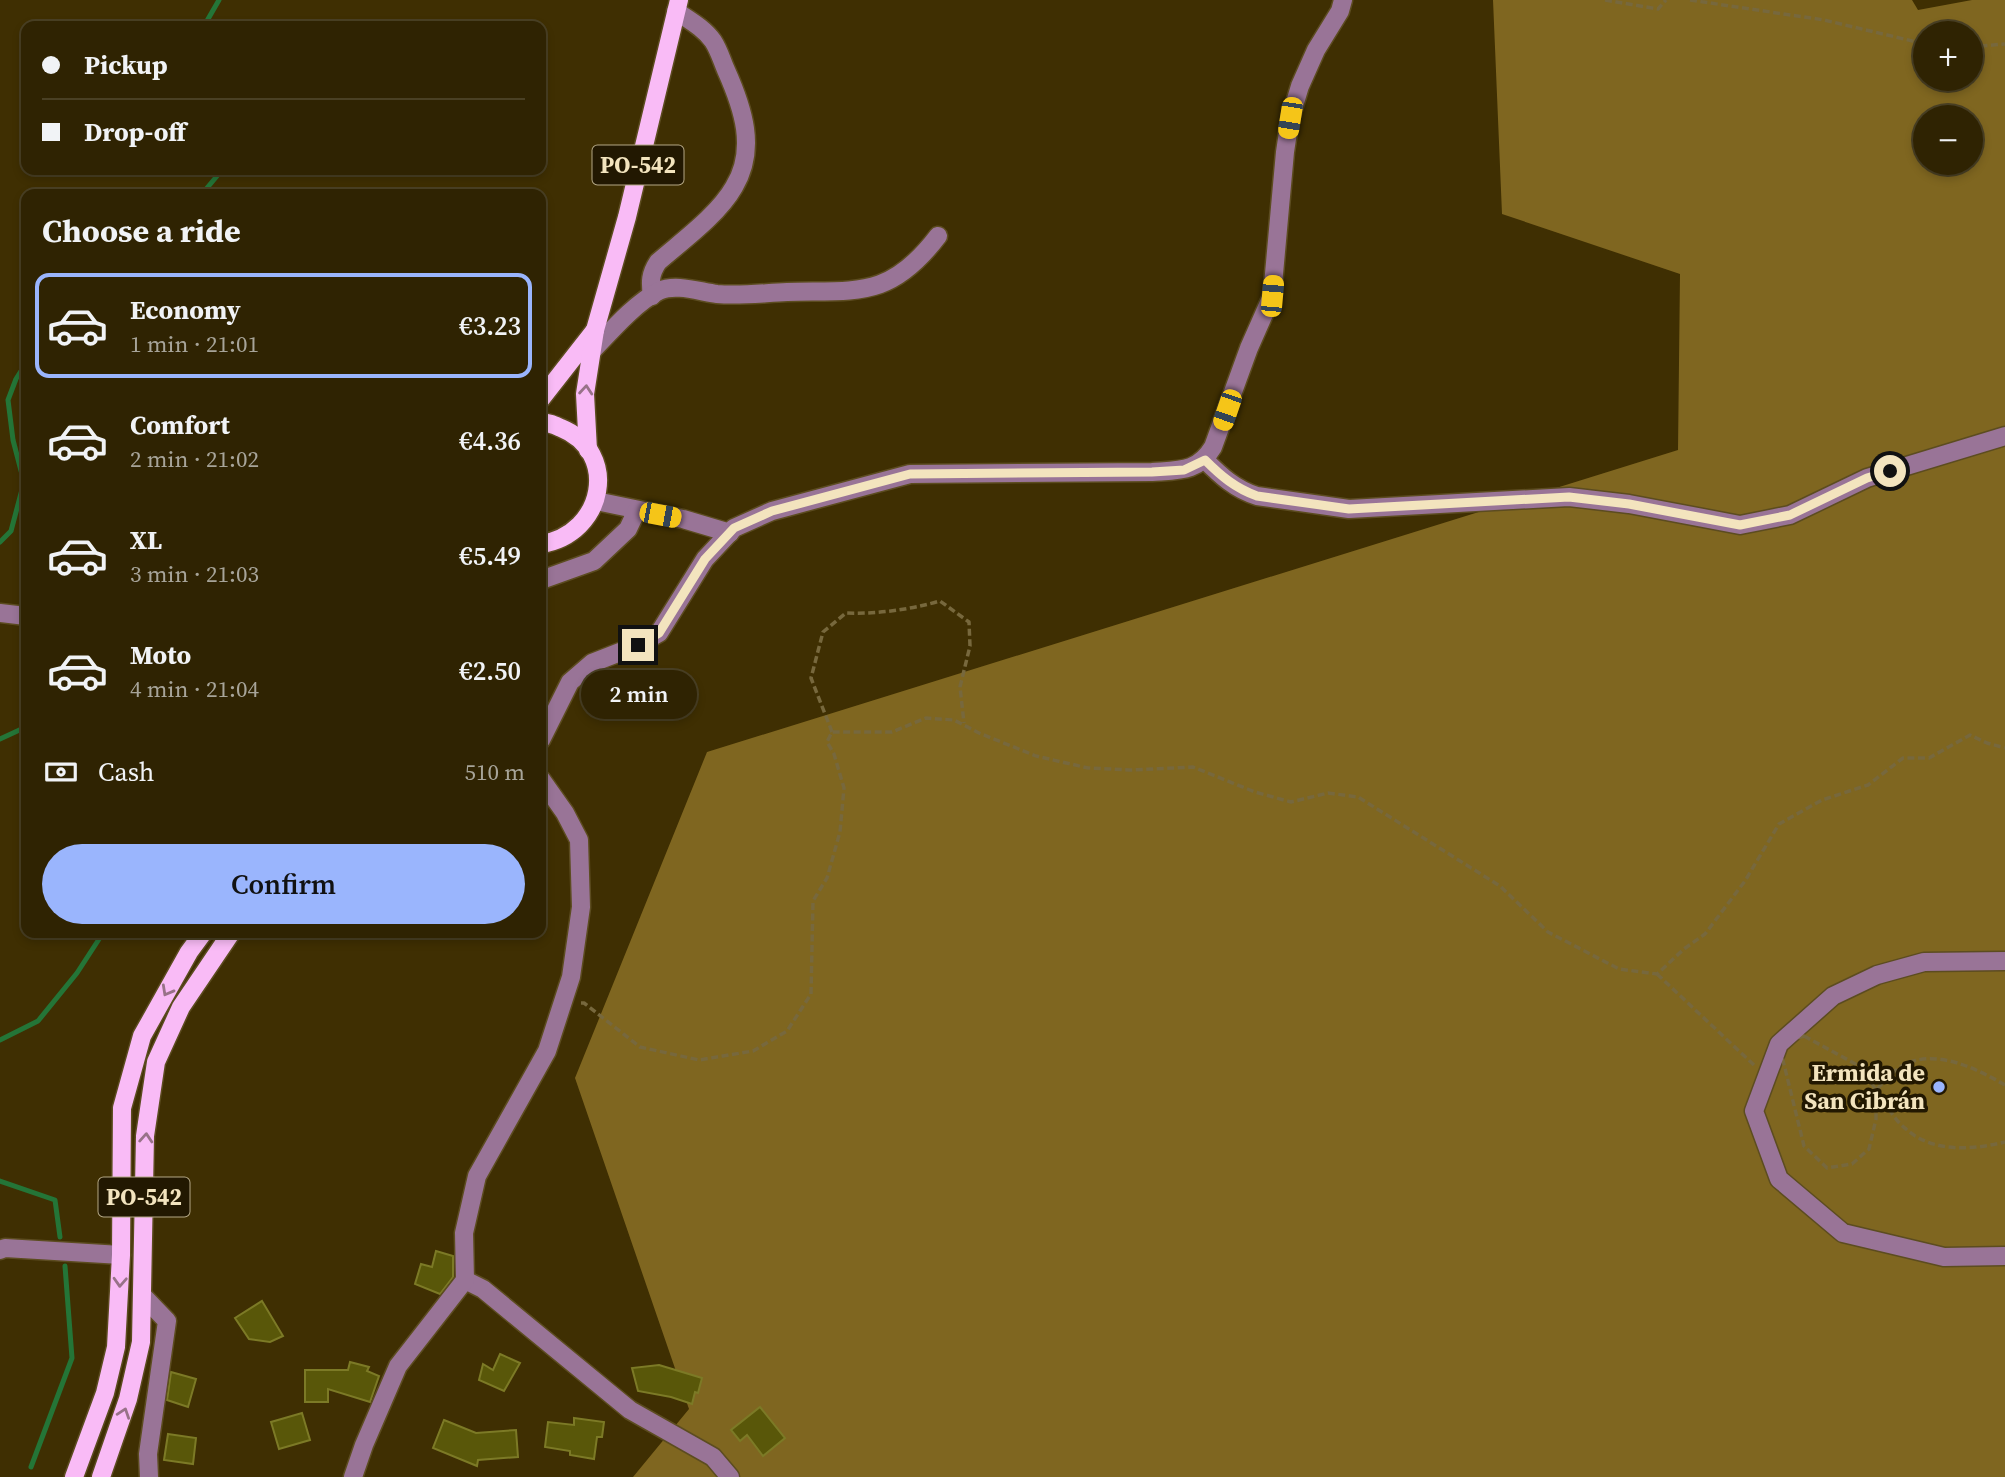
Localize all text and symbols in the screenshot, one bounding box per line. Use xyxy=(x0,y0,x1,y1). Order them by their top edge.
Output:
map controls xyxy=(1913,21,1983,175)
button: + xyxy=(1913,21,1983,91)
text: Pickup xyxy=(84,47,168,83)
car xyxy=(1277,96,1304,140)
button: − xyxy=(1913,105,1983,175)
text: Drop-off xyxy=(84,114,186,150)
road number: PO-542 xyxy=(592,146,684,184)
text: Choose a ride xyxy=(42,209,241,253)
car xyxy=(1260,274,1285,318)
text: Economy xyxy=(130,292,241,328)
icon: car xyxy=(46,294,109,357)
text: €3.23 xyxy=(459,308,521,344)
text: 1 min · 21:01 xyxy=(130,328,259,360)
one-way arrow xyxy=(579,384,594,396)
car xyxy=(1211,387,1244,433)
text: Comfort xyxy=(130,407,230,443)
icon: car xyxy=(46,409,109,472)
text: €4.36 xyxy=(459,423,521,459)
text: 2 min · 21:02 xyxy=(130,443,259,475)
route start xyxy=(1874,455,1906,487)
car xyxy=(638,501,683,529)
text: XL xyxy=(130,522,162,558)
icon: car xyxy=(46,524,109,587)
text: €5.49 xyxy=(459,538,521,574)
text: 3 min · 21:03 xyxy=(130,558,259,590)
route end xyxy=(622,629,654,661)
text: Moto xyxy=(130,637,191,673)
icon: car xyxy=(46,639,109,702)
text: €2.50 xyxy=(459,653,521,689)
callout: 2 min xyxy=(580,670,696,718)
text: 4 min · 21:04 xyxy=(130,673,259,705)
text: 2 min xyxy=(609,678,669,710)
icon: cash xyxy=(42,753,80,791)
text: Cash xyxy=(98,754,154,790)
text: 510 m xyxy=(464,756,525,788)
button: Confirm xyxy=(42,844,525,924)
one-way arrow xyxy=(162,983,175,996)
place label: Ermida de San Cibrán xyxy=(1804,1056,1925,1117)
marker: Ermida de San Cibrán xyxy=(1931,1079,1947,1095)
one-way arrow xyxy=(138,1133,153,1144)
road number: PO-542 xyxy=(99,1178,190,1216)
one-way arrow xyxy=(113,1277,128,1288)
one-way arrow xyxy=(116,1407,130,1419)

